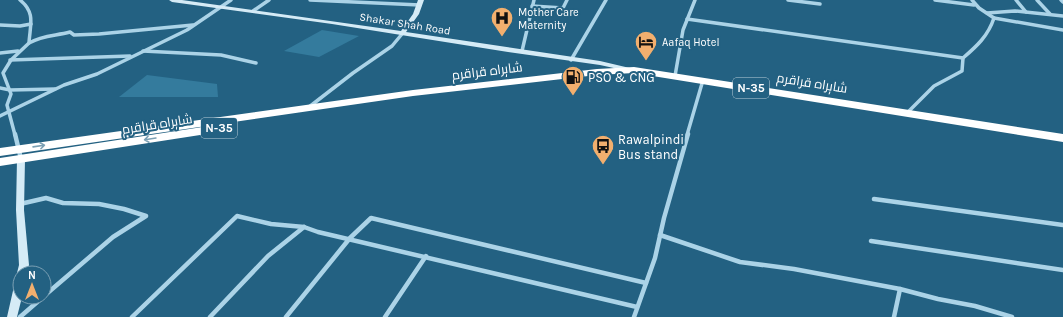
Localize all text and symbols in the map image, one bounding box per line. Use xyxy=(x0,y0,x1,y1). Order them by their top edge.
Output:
hospital icon: Mother Care Maternity xyxy=(489,5,515,38)
place label: Mother Care Maternity xyxy=(518,6,579,32)
street label: Shakar Shah Road xyxy=(358,10,452,38)
hotel icon: Aafaq Hotel xyxy=(633,29,659,62)
place label: Aafaq Hotel xyxy=(662,36,719,49)
street label: شاہراہ قراقرم xyxy=(451,59,524,85)
fuel station icon: PSO & CNG xyxy=(560,64,586,97)
place label: PSO & CNG xyxy=(588,70,655,85)
street label: شاہراہ قراقرم xyxy=(775,70,848,98)
road number: N-35 xyxy=(733,78,769,98)
street label: شاہراہ قراقرم xyxy=(121,111,194,139)
road number: N-35 xyxy=(201,118,237,138)
place label: Rawalpindi Bus stand xyxy=(618,132,684,162)
bus stop icon: Rawalpindi Bus stand xyxy=(590,133,616,166)
one-way arrow xyxy=(144,135,157,143)
one-way arrow xyxy=(32,142,45,150)
north arrow xyxy=(12,265,52,305)
text: N xyxy=(28,269,36,282)

